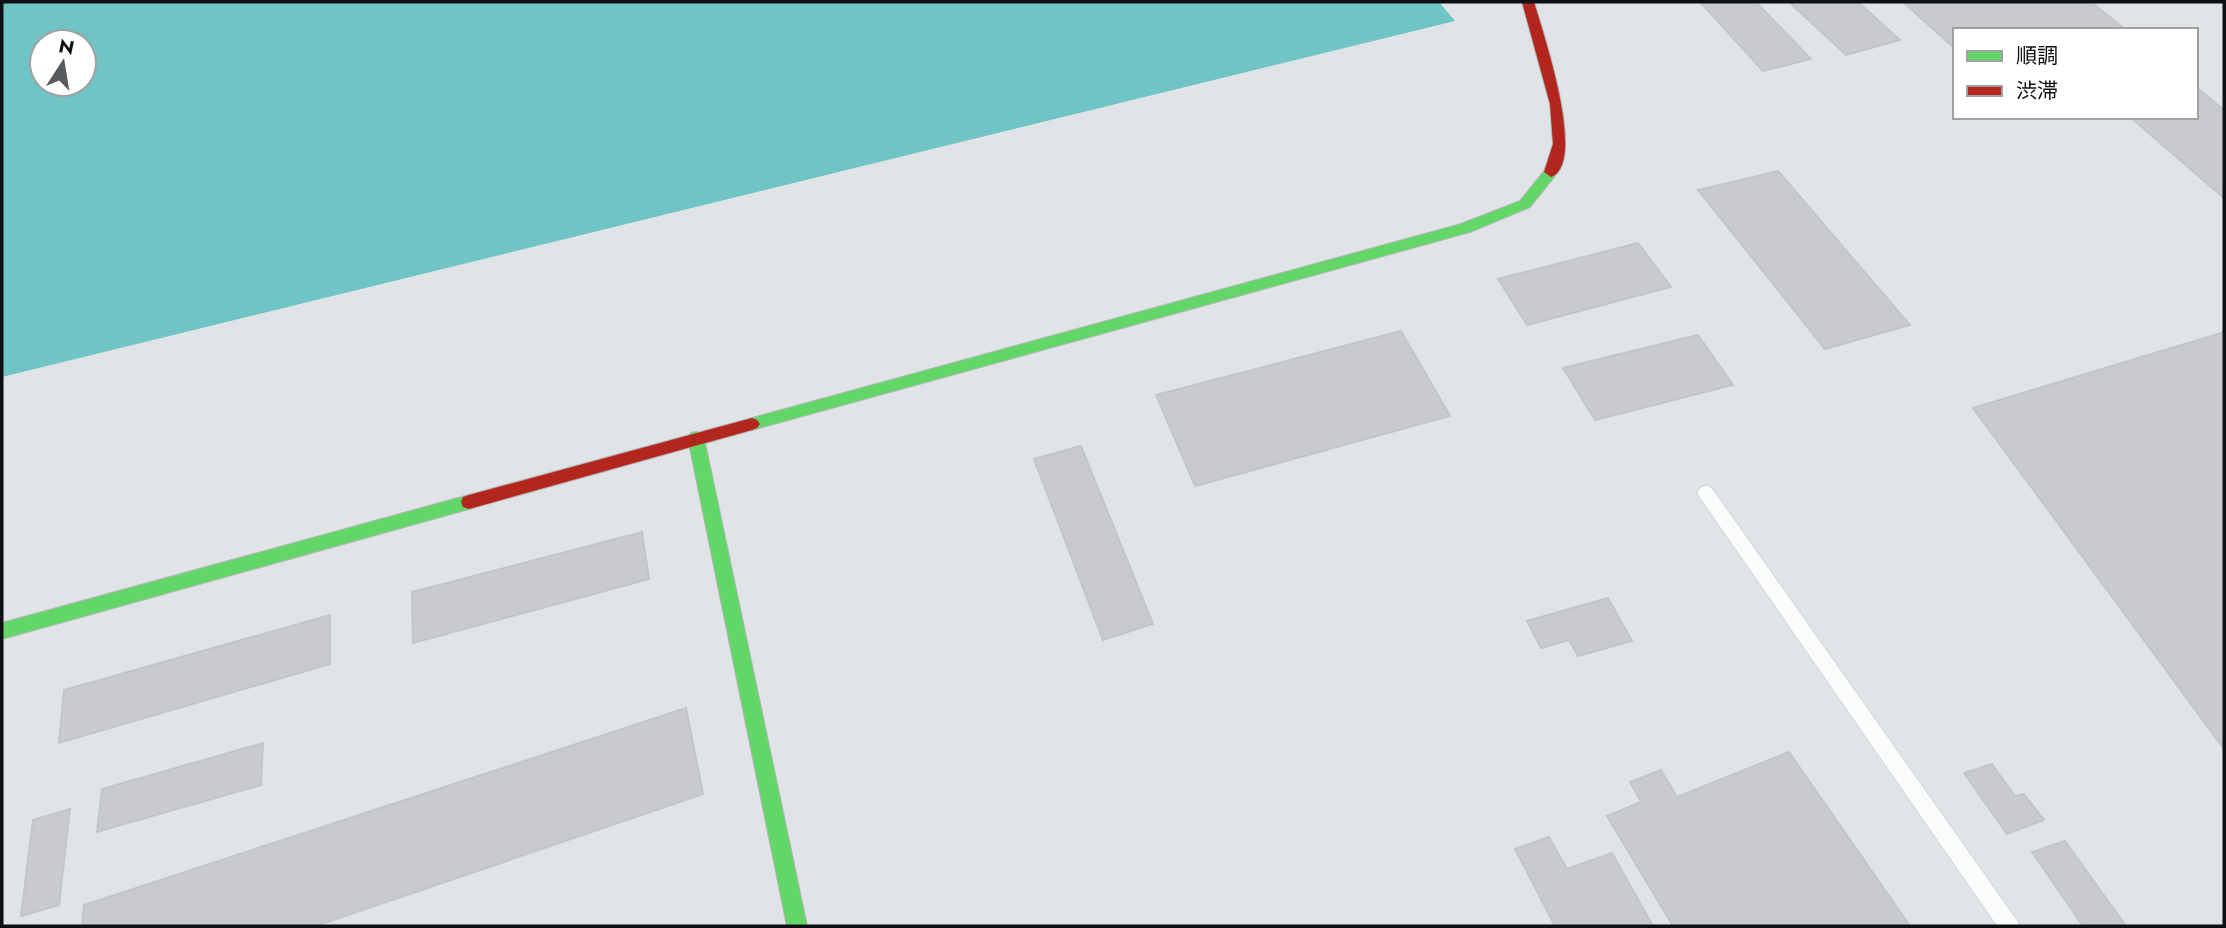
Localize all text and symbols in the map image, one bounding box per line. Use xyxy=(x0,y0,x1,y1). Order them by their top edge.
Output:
north arrow xyxy=(28,28,98,98)
legend xyxy=(1953,28,2198,119)
text: N xyxy=(56,32,77,62)
text: 順調 xyxy=(2016,41,2058,71)
text: 渋滞 xyxy=(2016,76,2058,106)

